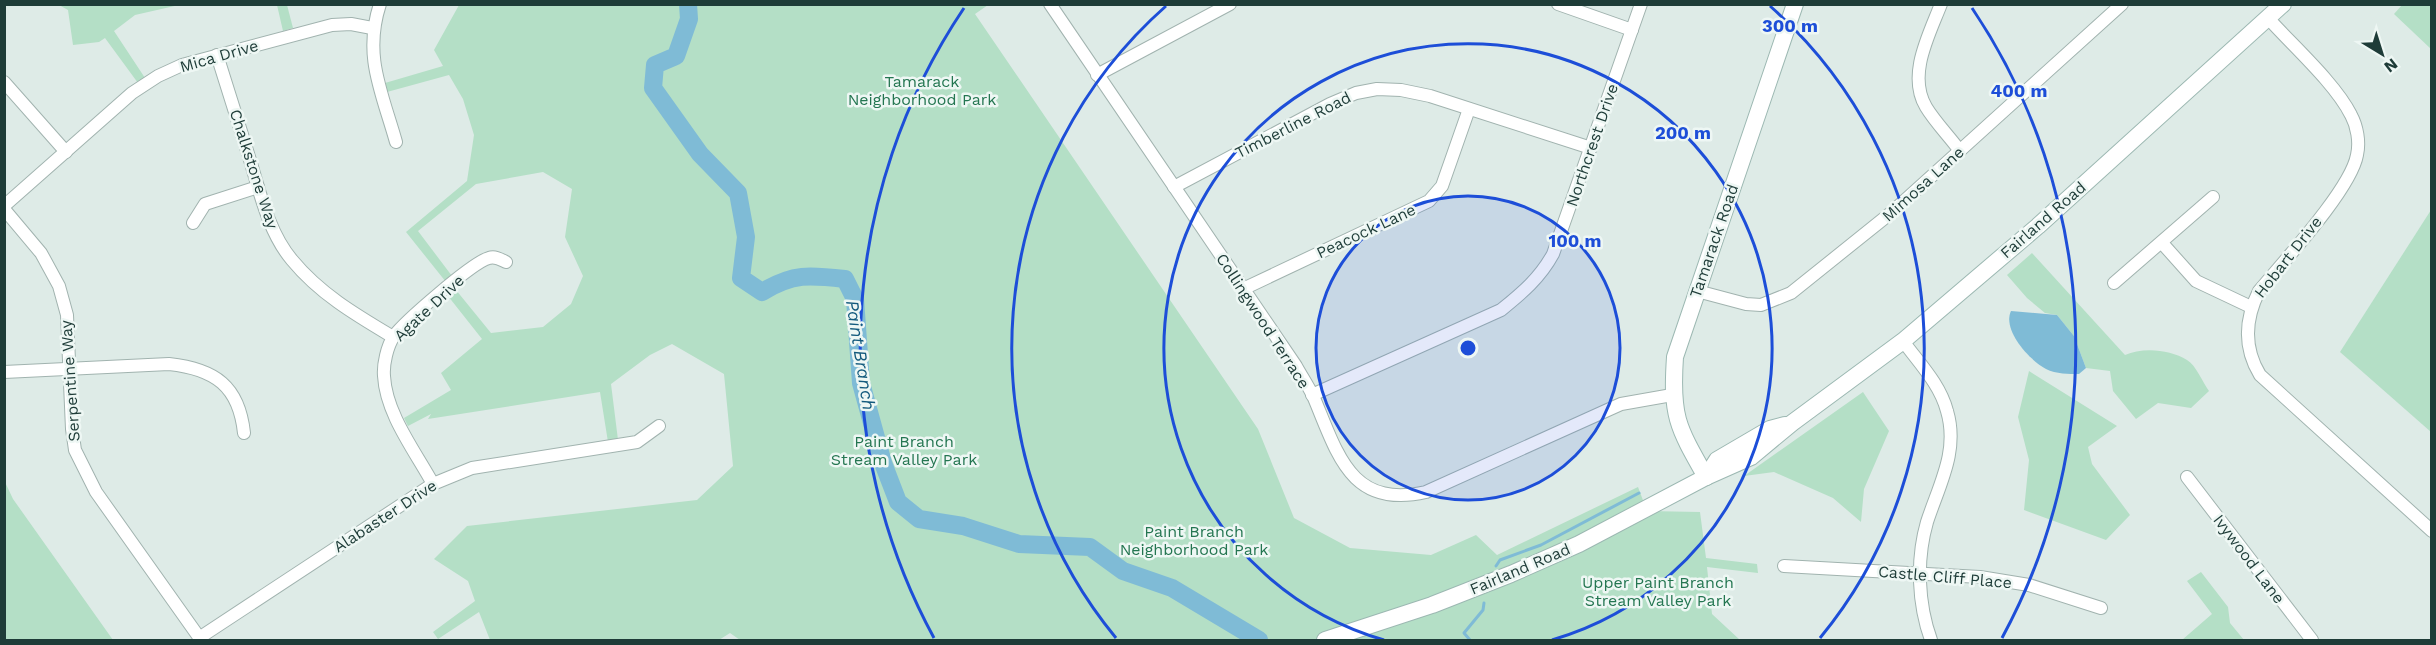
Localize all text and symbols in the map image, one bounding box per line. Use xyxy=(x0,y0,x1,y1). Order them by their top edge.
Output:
text: 300 m xyxy=(1762,15,1818,36)
north arrow xyxy=(2352,24,2412,84)
street label: Mica Drive xyxy=(178,36,260,76)
text: N xyxy=(2380,54,2401,77)
park label: Tamarack Neighborhood Park xyxy=(848,72,996,109)
text: 400 m xyxy=(1991,80,2047,101)
street label: Northcrest Drive xyxy=(1562,81,1622,209)
street label: Timberline Road xyxy=(1232,88,1354,162)
street label: Chalkstone Way xyxy=(226,107,282,232)
text: 200 m xyxy=(1655,122,1711,143)
street label: Mimosa Lane xyxy=(1878,142,1968,226)
street label: Fairland Road xyxy=(1996,178,2090,262)
street label: Tamarack Road xyxy=(1686,182,1742,300)
street label: Peacock Lane xyxy=(1313,200,1419,262)
street label: Hobart Drive xyxy=(2250,212,2326,302)
text: 100 m xyxy=(1548,230,1602,251)
street label: Collingwood Terrace xyxy=(1212,250,1314,392)
street label: Agate Drive xyxy=(390,271,468,345)
water label: Paint Branch xyxy=(842,298,880,412)
street label: Serpentine Way xyxy=(56,319,84,442)
centre of rings xyxy=(1458,338,1478,358)
park label: Paint Branch Stream Valley Park xyxy=(831,432,977,469)
street label: Alabaster Drive xyxy=(330,476,440,556)
street label: Ivywood Lane xyxy=(2209,511,2289,607)
park label: Paint Branch Neighborhood Park xyxy=(1120,522,1268,559)
street label: Fairland Road xyxy=(1467,539,1573,599)
street label: Castle Cliff Place xyxy=(1877,562,2013,592)
park label: Upper Paint Branch Stream Valley Park xyxy=(1582,573,1734,610)

